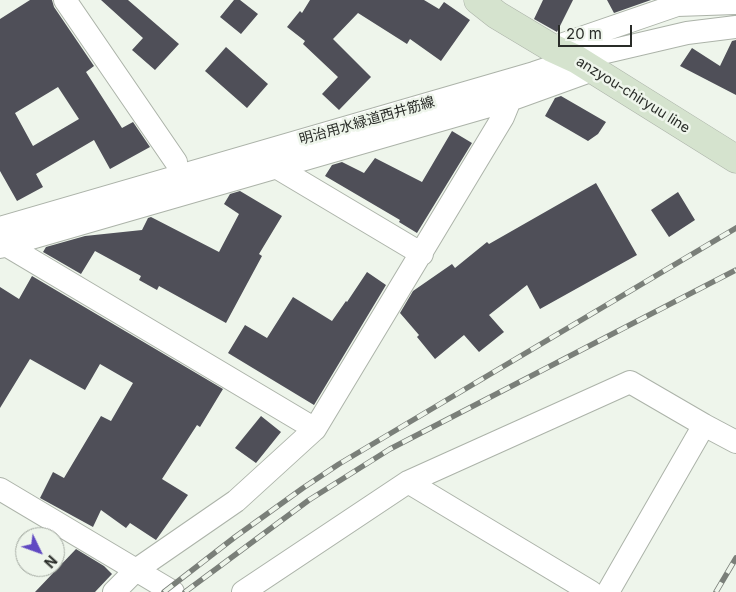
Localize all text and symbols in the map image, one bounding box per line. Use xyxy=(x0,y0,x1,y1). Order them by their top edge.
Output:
scale bar xyxy=(561,15,635,47)
text: 20 m xyxy=(566,24,602,43)
street label: anzyou-chiryuu line xyxy=(573,53,693,137)
street label: 明治用水緑道西井筋線 xyxy=(297,94,437,148)
north arrow xyxy=(15,527,65,577)
text: N xyxy=(41,552,61,571)

